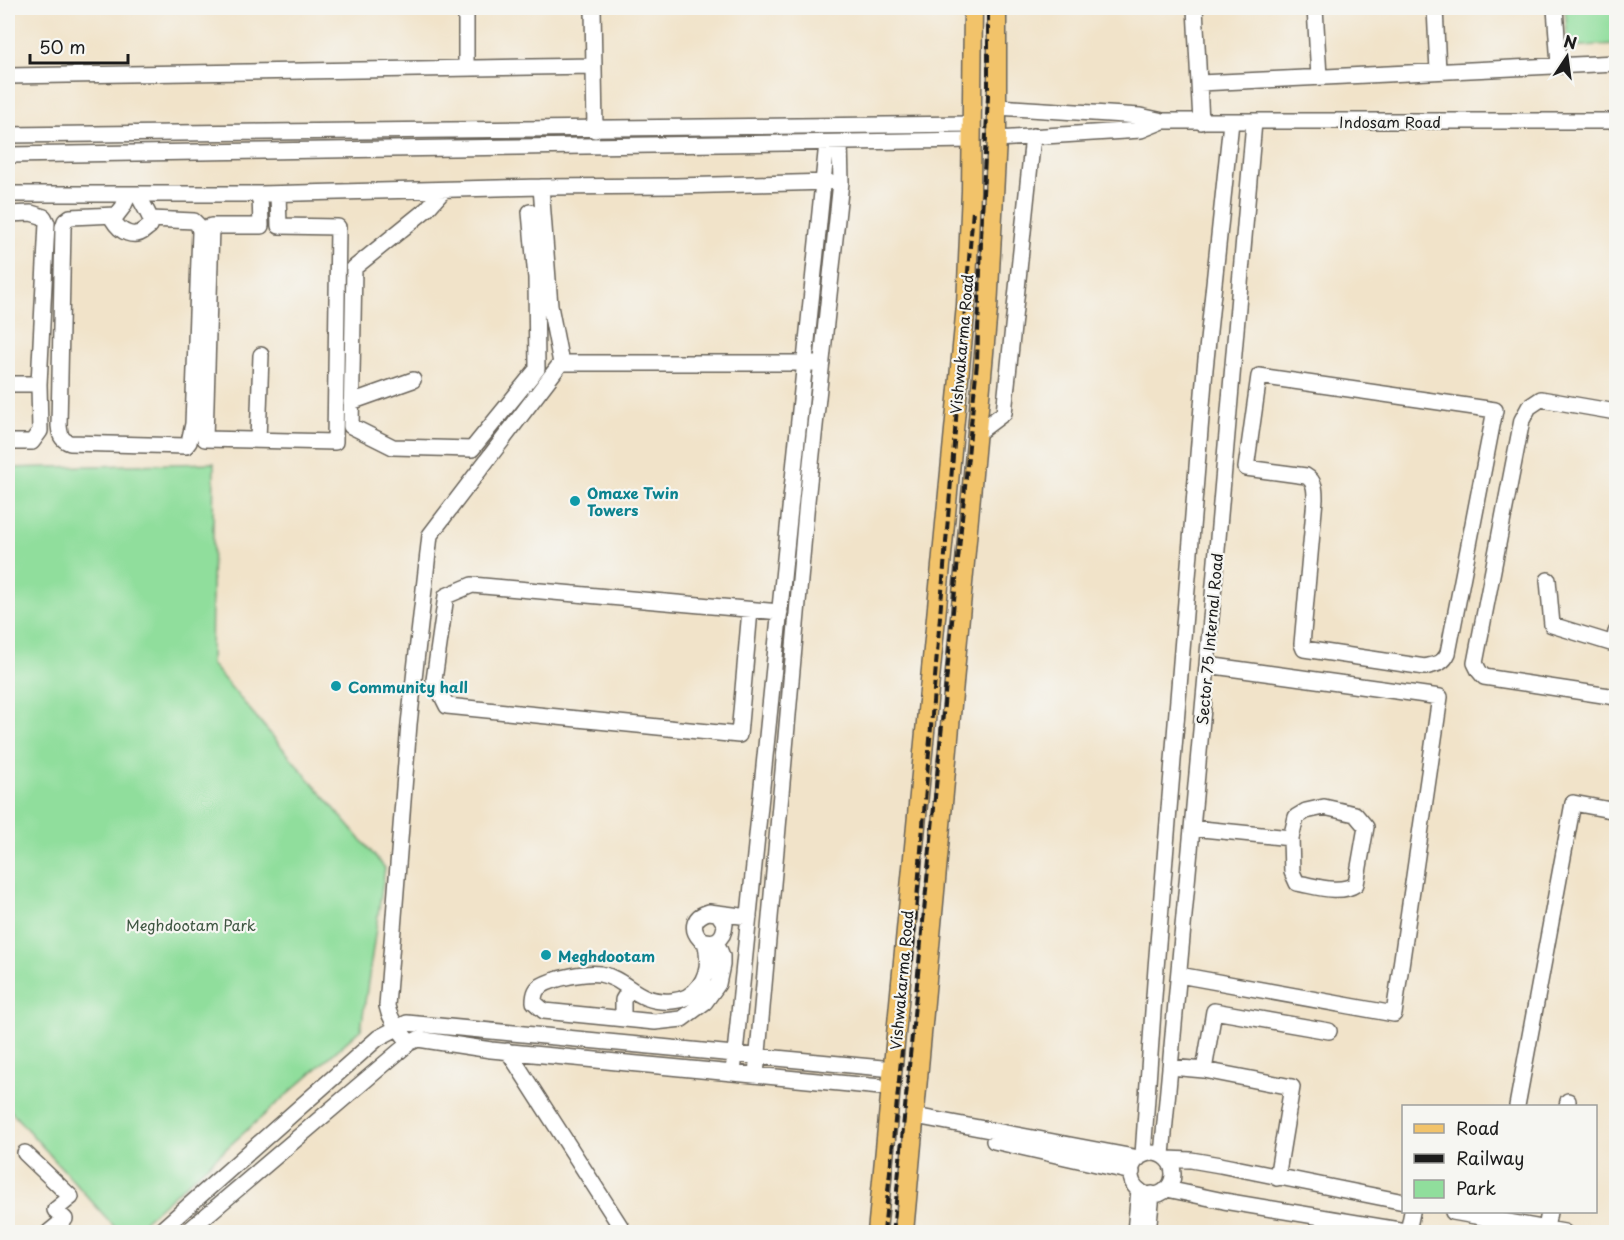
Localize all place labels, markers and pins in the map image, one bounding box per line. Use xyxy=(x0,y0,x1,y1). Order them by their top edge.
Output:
place label: Omaxe Twin Towers xyxy=(587,481,679,521)
marker: Omaxe Twin Towers xyxy=(568,494,582,508)
place label: Community hall xyxy=(348,675,468,698)
marker: Community hall xyxy=(329,679,343,693)
place label: Meghdootam xyxy=(558,944,655,967)
marker: Meghdootam xyxy=(539,948,553,962)

